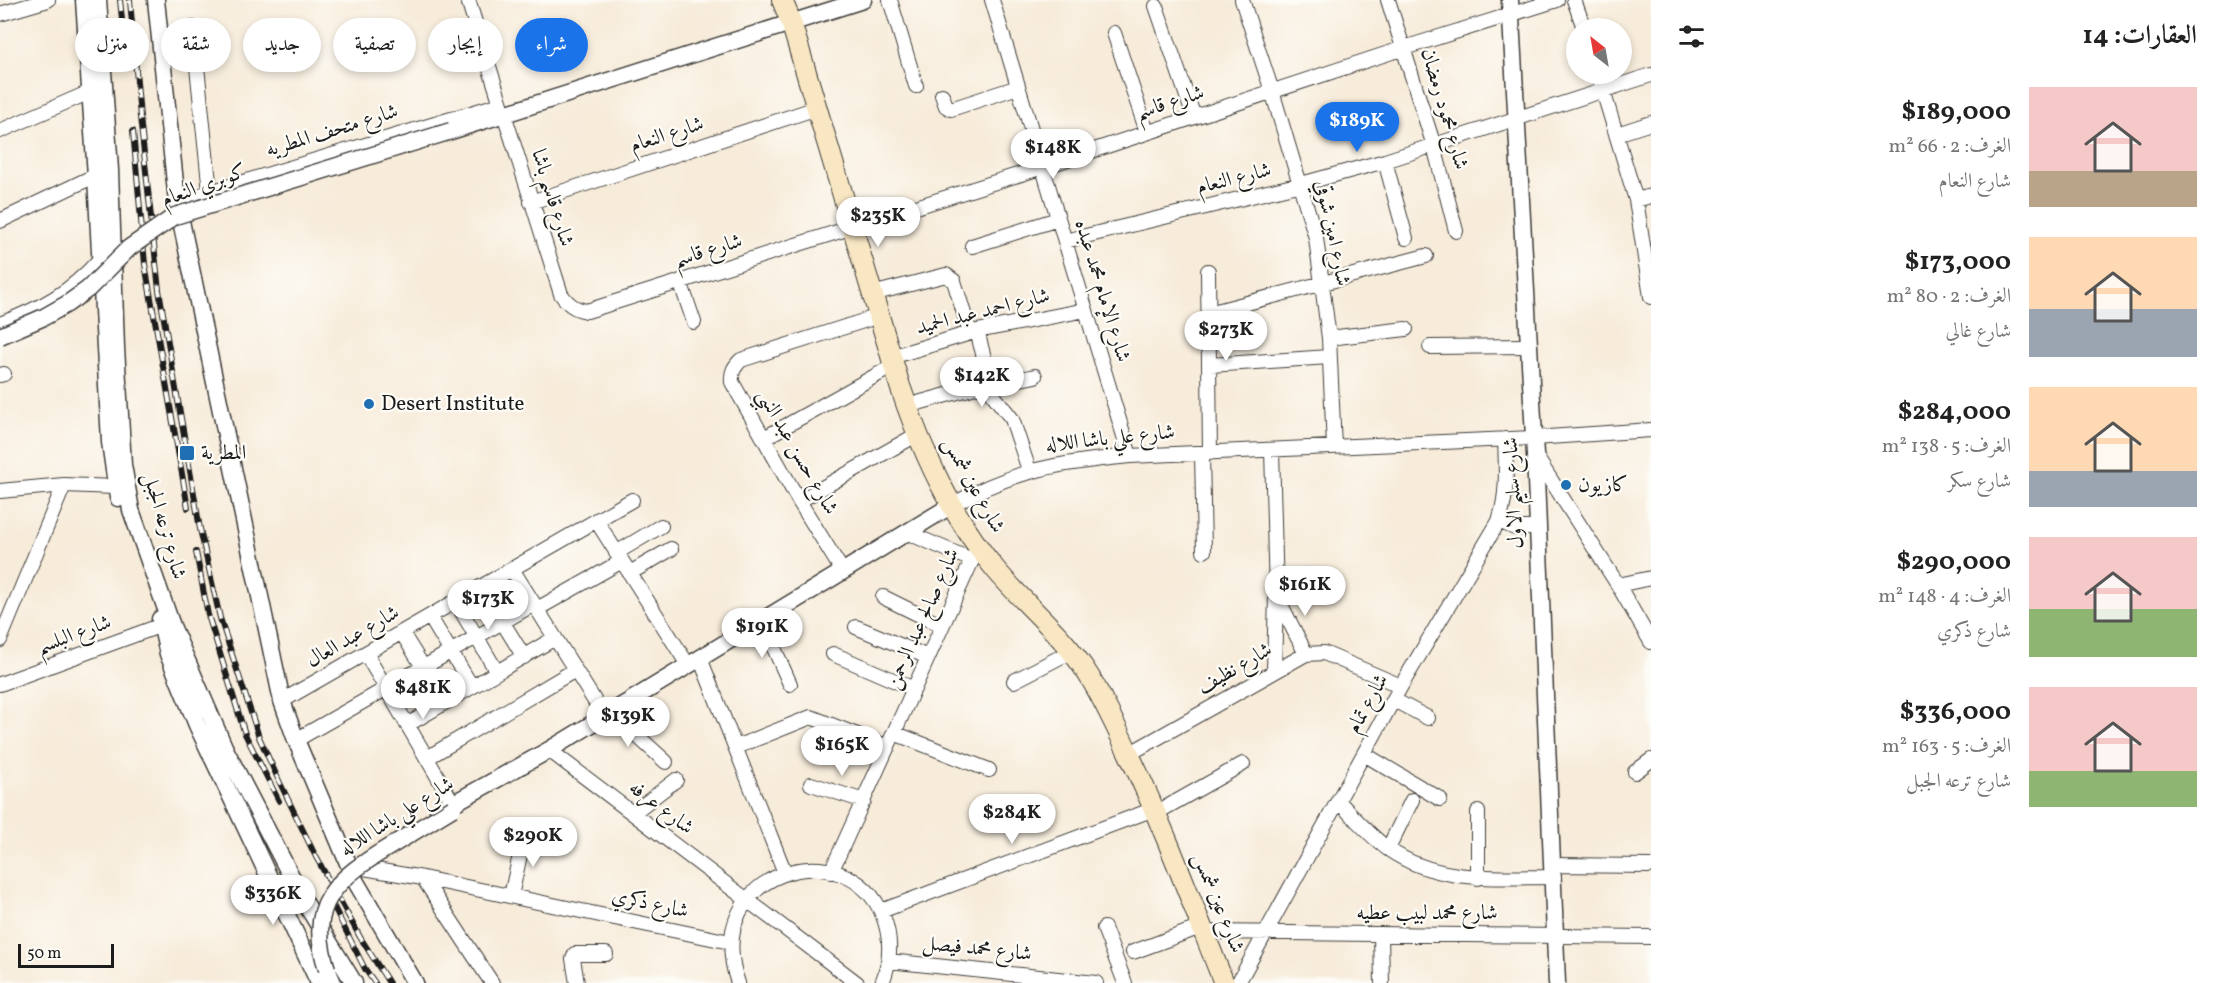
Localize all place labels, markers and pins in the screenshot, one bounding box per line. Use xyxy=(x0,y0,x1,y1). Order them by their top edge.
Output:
pin: $189K xyxy=(1315,102,1399,153)
pin: $148K xyxy=(1011,129,1095,180)
pin: $235K xyxy=(836,197,920,248)
pin: $273K xyxy=(1184,311,1268,362)
pin: $142K xyxy=(940,357,1024,408)
place label: Desert Institute xyxy=(381,390,525,419)
marker: Desert Institute xyxy=(362,397,376,411)
place label: المطرية xyxy=(201,439,246,468)
marker: المطرية xyxy=(178,444,196,462)
place label: كازيون xyxy=(1578,471,1628,500)
marker: كازيون xyxy=(1559,478,1573,492)
pin: $161K xyxy=(1263,566,1347,617)
pin: $173K xyxy=(446,580,530,631)
pin: $191K xyxy=(720,608,804,659)
pin: $481K xyxy=(381,669,465,720)
pin: $139K xyxy=(586,697,670,748)
pin: $165K xyxy=(800,726,884,777)
pin: $284K xyxy=(970,794,1054,845)
pin: $290K xyxy=(491,817,575,868)
pin: $336K xyxy=(231,875,315,926)

